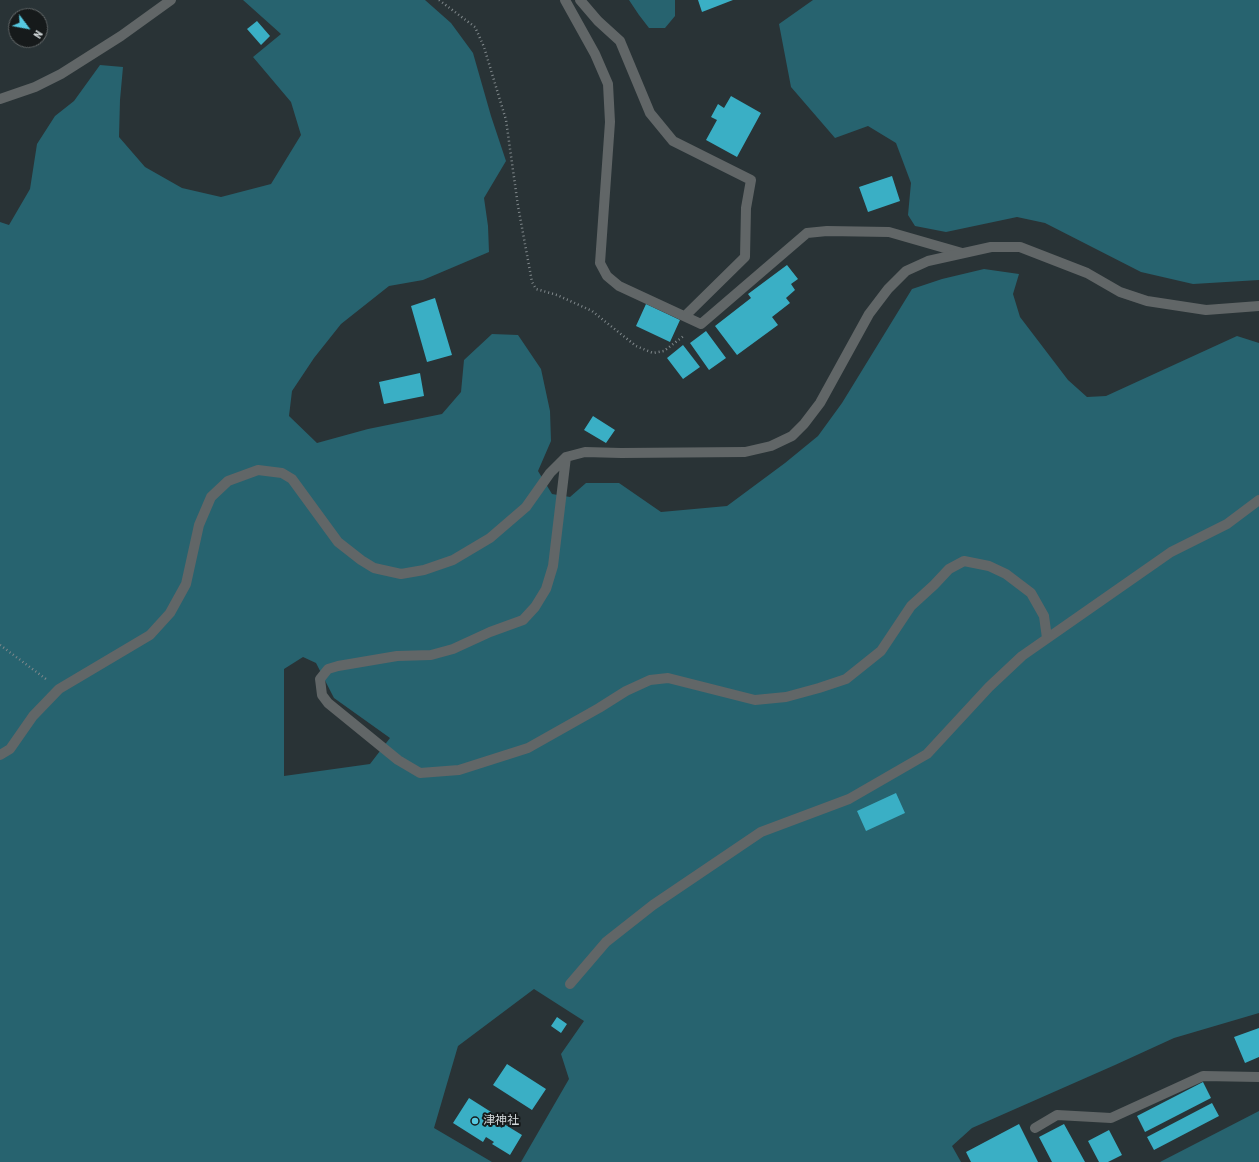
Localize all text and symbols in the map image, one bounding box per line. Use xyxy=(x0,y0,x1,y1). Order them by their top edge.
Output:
north arrow xyxy=(8,8,48,48)
text: N xyxy=(30,28,45,40)
place label: 津神社 xyxy=(483,1114,519,1128)
marker: 津神社 xyxy=(470,1116,480,1126)

